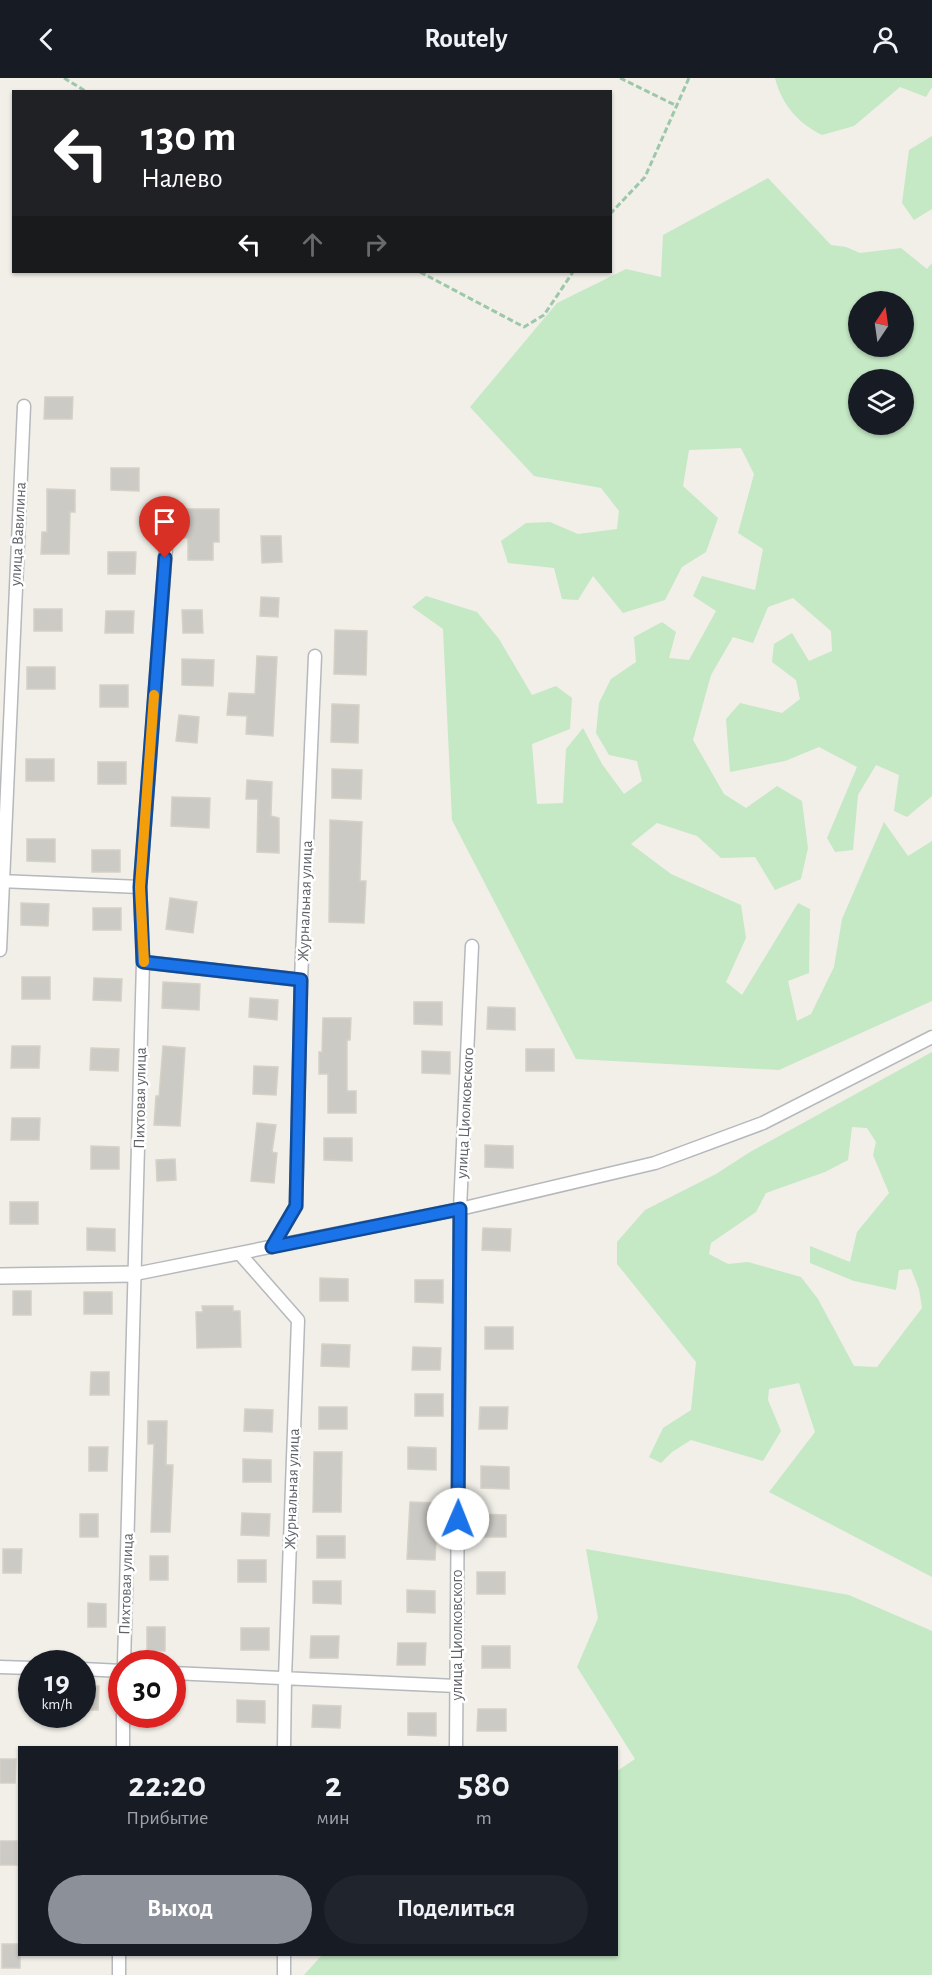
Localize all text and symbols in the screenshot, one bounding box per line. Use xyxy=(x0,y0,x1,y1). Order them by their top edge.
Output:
icon: back xyxy=(30,23,63,56)
icon: person xyxy=(869,23,902,56)
text: Routely xyxy=(424,25,508,52)
icon: left xyxy=(42,114,120,192)
text: 130 m xyxy=(141,116,236,158)
text: Налево xyxy=(141,165,223,192)
icon: left xyxy=(233,228,266,261)
icon: ahead xyxy=(296,228,329,261)
icon: right xyxy=(359,228,392,261)
north arrow xyxy=(848,291,914,357)
map controls xyxy=(848,291,914,435)
button: layers xyxy=(848,369,914,435)
street label: улица Вавилина xyxy=(7,482,30,587)
pin xyxy=(139,496,190,558)
icon: arrive xyxy=(148,505,181,538)
street label: Журнальная улица xyxy=(295,840,316,962)
street label: Пихтовая улица xyxy=(131,1047,150,1149)
street label: улица Циолковского xyxy=(454,1047,477,1180)
street label: Журнальная улица xyxy=(282,1428,303,1550)
position arrow xyxy=(426,1487,490,1551)
street label: Пихтовая улица xyxy=(116,1533,137,1635)
street label: улица Циолковского xyxy=(449,1569,466,1702)
speed limit sign: 30 xyxy=(108,1650,186,1728)
text: 19 xyxy=(44,1667,70,1697)
text: km/h xyxy=(42,1697,72,1712)
text: 22:20 xyxy=(128,1767,206,1803)
text: 2 xyxy=(325,1767,342,1803)
text: 580 xyxy=(458,1767,510,1803)
text: Прибытие xyxy=(126,1808,208,1828)
text: мин xyxy=(317,1808,350,1828)
text: m xyxy=(476,1808,492,1828)
button: Выход xyxy=(48,1875,312,1944)
button: Поделиться xyxy=(324,1875,588,1944)

